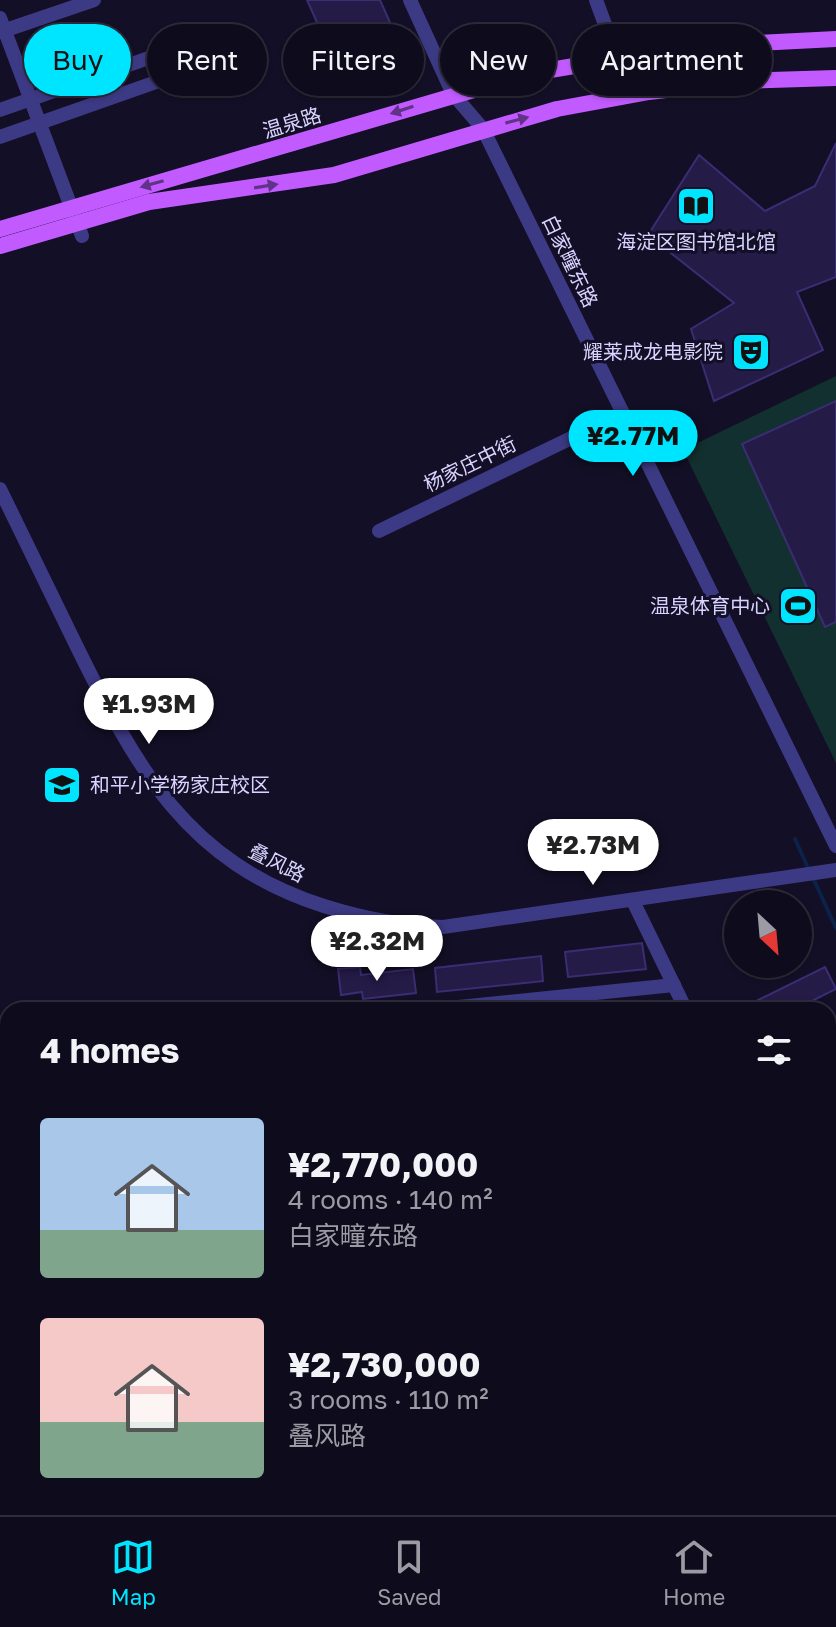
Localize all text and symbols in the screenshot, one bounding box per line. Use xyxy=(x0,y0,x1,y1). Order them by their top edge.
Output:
chip: Buy xyxy=(24,24,131,96)
chip: Rent xyxy=(147,24,267,96)
chip: Filters xyxy=(283,24,424,96)
chip: New xyxy=(440,24,556,96)
chip: Apartment xyxy=(572,24,772,96)
street label: 温泉路 xyxy=(260,102,324,142)
one-way arrow xyxy=(389,104,413,117)
one-way arrow xyxy=(505,113,530,125)
one-way arrow xyxy=(140,178,164,191)
one-way arrow xyxy=(254,179,279,192)
library icon: 海淀区图书馆北馆 xyxy=(675,185,717,227)
street label: 白家疃东路 xyxy=(538,210,604,311)
place label: 海淀区图书馆北馆 xyxy=(616,229,776,253)
theatre icon: 耀莱成龙电影院 xyxy=(730,331,772,373)
place label: 耀莱成龙电影院 xyxy=(583,339,723,363)
pin: ¥2.77M xyxy=(568,410,698,478)
text: ¥2.77M xyxy=(587,420,679,451)
street label: 杨家庄中街 xyxy=(419,430,520,496)
sports icon: 温泉体育中心 xyxy=(777,585,819,627)
place label: 温泉体育中心 xyxy=(650,593,770,617)
pin: ¥1.93M xyxy=(84,678,214,746)
text: ¥1.93M xyxy=(102,688,196,719)
school or university icon: 和平小学杨家庄校区 xyxy=(41,764,83,806)
place label: 和平小学杨家庄校区 xyxy=(90,772,270,796)
pin: ¥2.73M xyxy=(528,819,658,887)
text: ¥2.73M xyxy=(546,829,640,860)
street label: 叠风路 xyxy=(245,838,310,886)
north arrow xyxy=(724,890,812,978)
map controls xyxy=(724,890,812,978)
pin: ¥2.32M xyxy=(312,915,442,983)
text: ¥2.32M xyxy=(329,925,425,956)
icon: filters xyxy=(752,1028,796,1072)
text: 4 homes xyxy=(40,1030,180,1070)
text: ¥2,770,000 xyxy=(288,1144,478,1184)
icon: home xyxy=(104,1150,200,1246)
text: 4 rooms · 140 m² xyxy=(288,1184,493,1215)
text: 白家疃东路 xyxy=(288,1220,418,1251)
text: ¥2,730,000 xyxy=(288,1344,481,1384)
icon: home xyxy=(104,1350,200,1446)
text: 3 rooms · 110 m² xyxy=(288,1384,489,1415)
text: 叠风路 xyxy=(288,1420,366,1451)
tab: Map xyxy=(111,1535,156,1610)
tab: Saved xyxy=(377,1535,441,1610)
tab: Home xyxy=(663,1535,725,1610)

